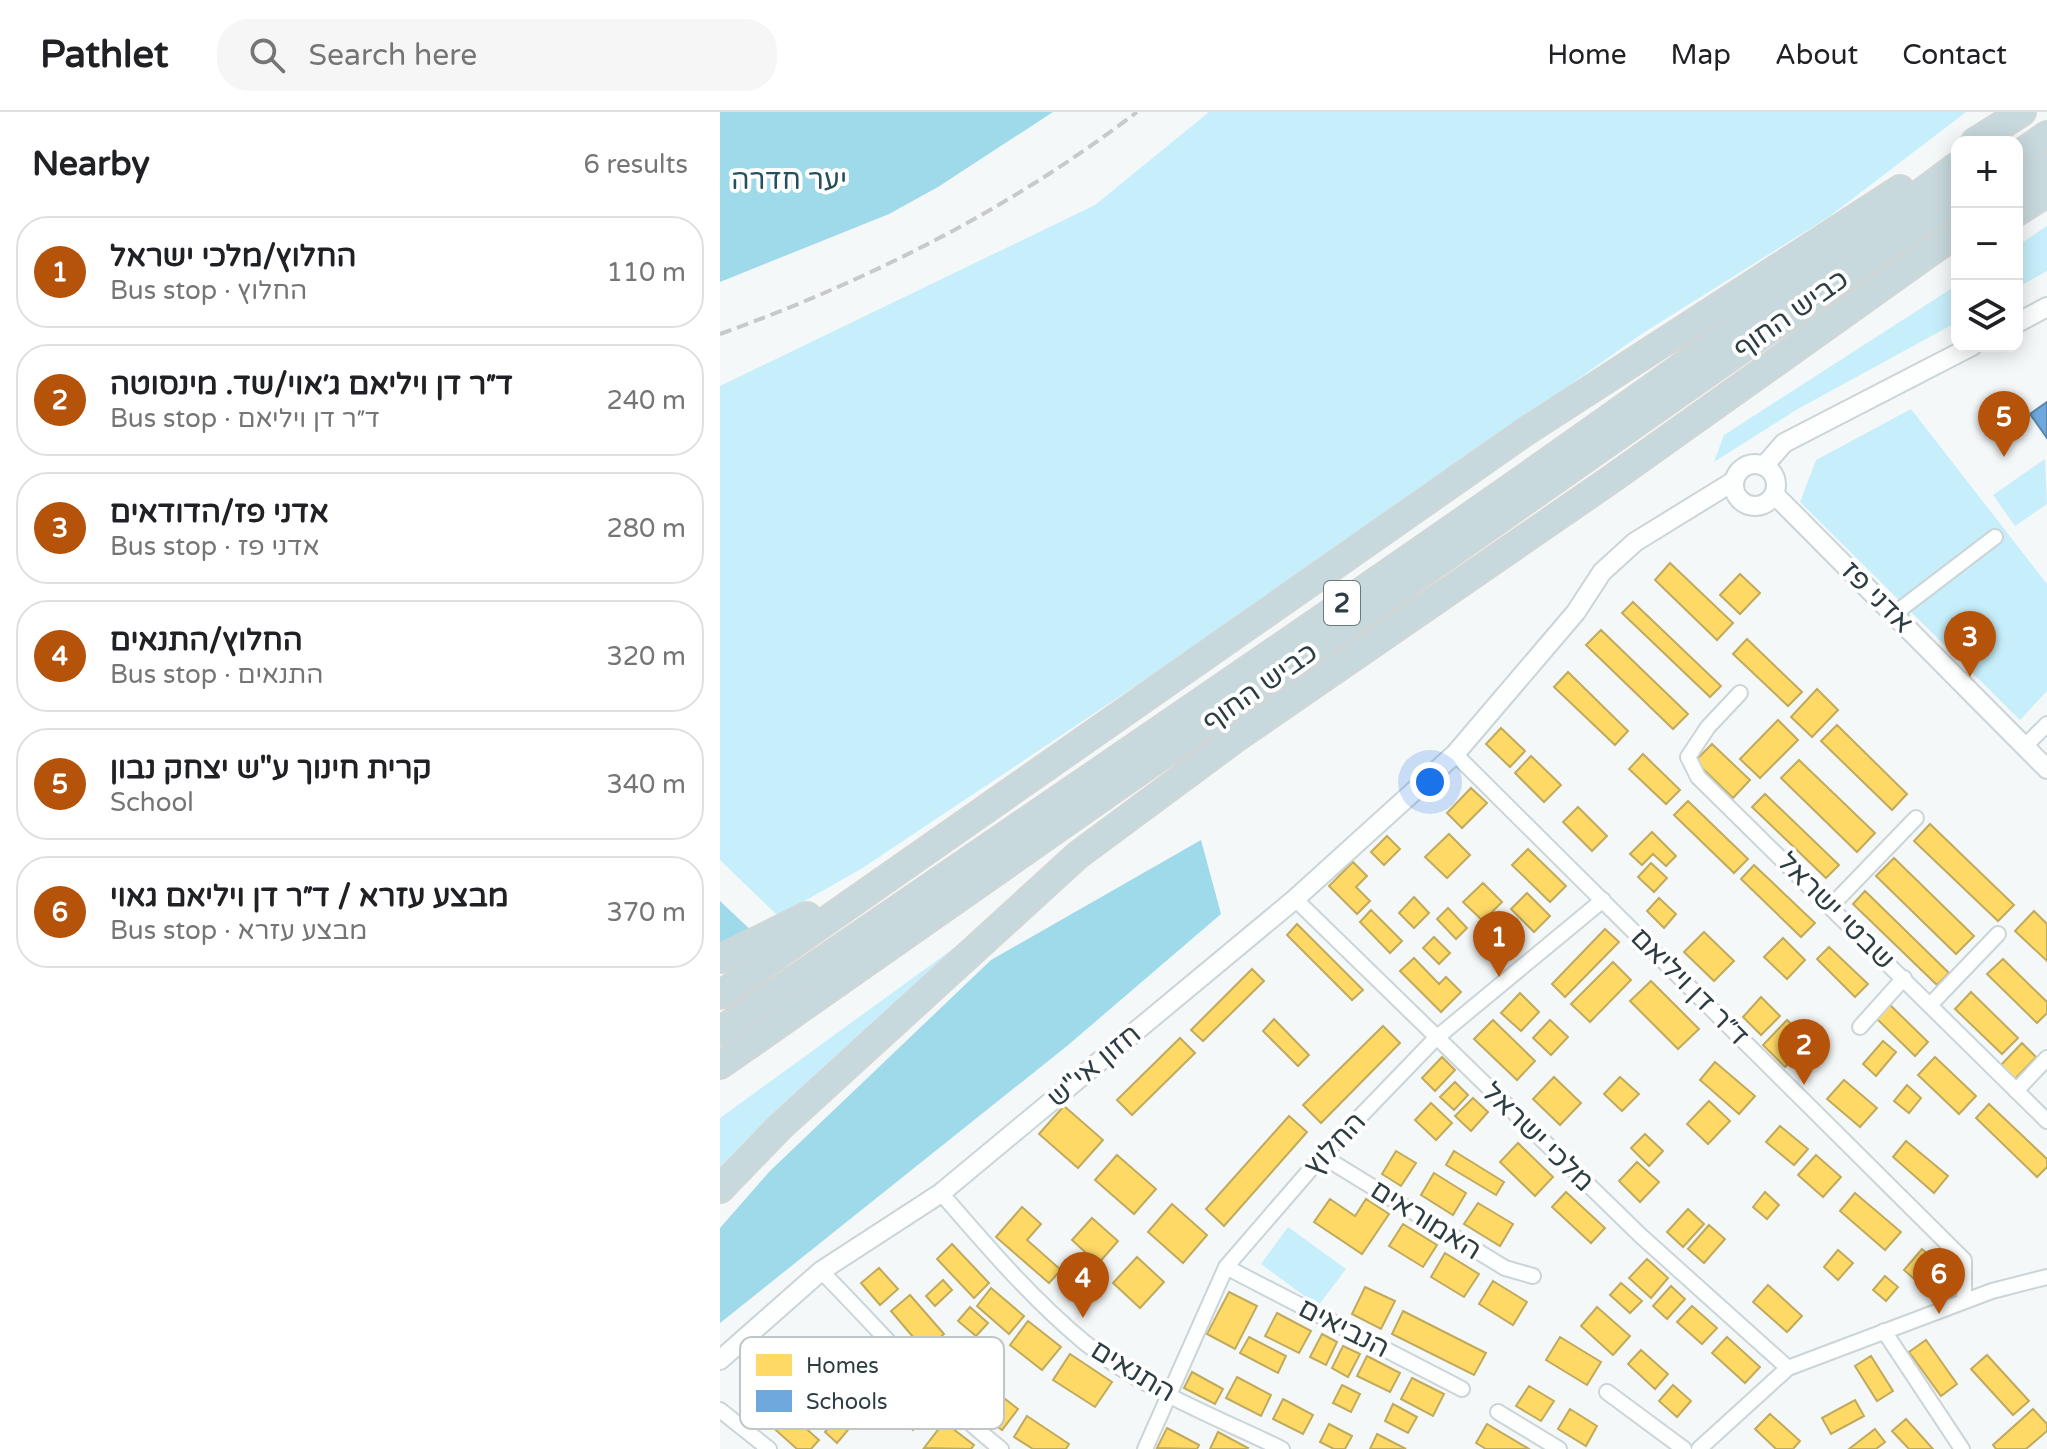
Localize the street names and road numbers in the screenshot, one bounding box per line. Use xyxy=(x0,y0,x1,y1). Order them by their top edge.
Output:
street label: כביש החוף xyxy=(1727,262,1855,366)
street label: אדני פז xyxy=(1834,554,1920,640)
road number: 2 xyxy=(1324,581,1360,625)
street label: כביש החוף xyxy=(1196,635,1324,739)
street label: שבטי ישראל xyxy=(1770,845,1902,977)
street label: ד״ר דן ויליאם xyxy=(1624,921,1756,1053)
street label: חזון אי"ש xyxy=(1040,1017,1148,1115)
street label: מלכי ישראל xyxy=(1475,1075,1601,1199)
street label: החלוץ xyxy=(1297,1105,1373,1183)
street label: האמוראים xyxy=(1364,1173,1488,1267)
street label: הנביאים xyxy=(1293,1291,1395,1365)
street label: התנאים xyxy=(1085,1333,1181,1409)

